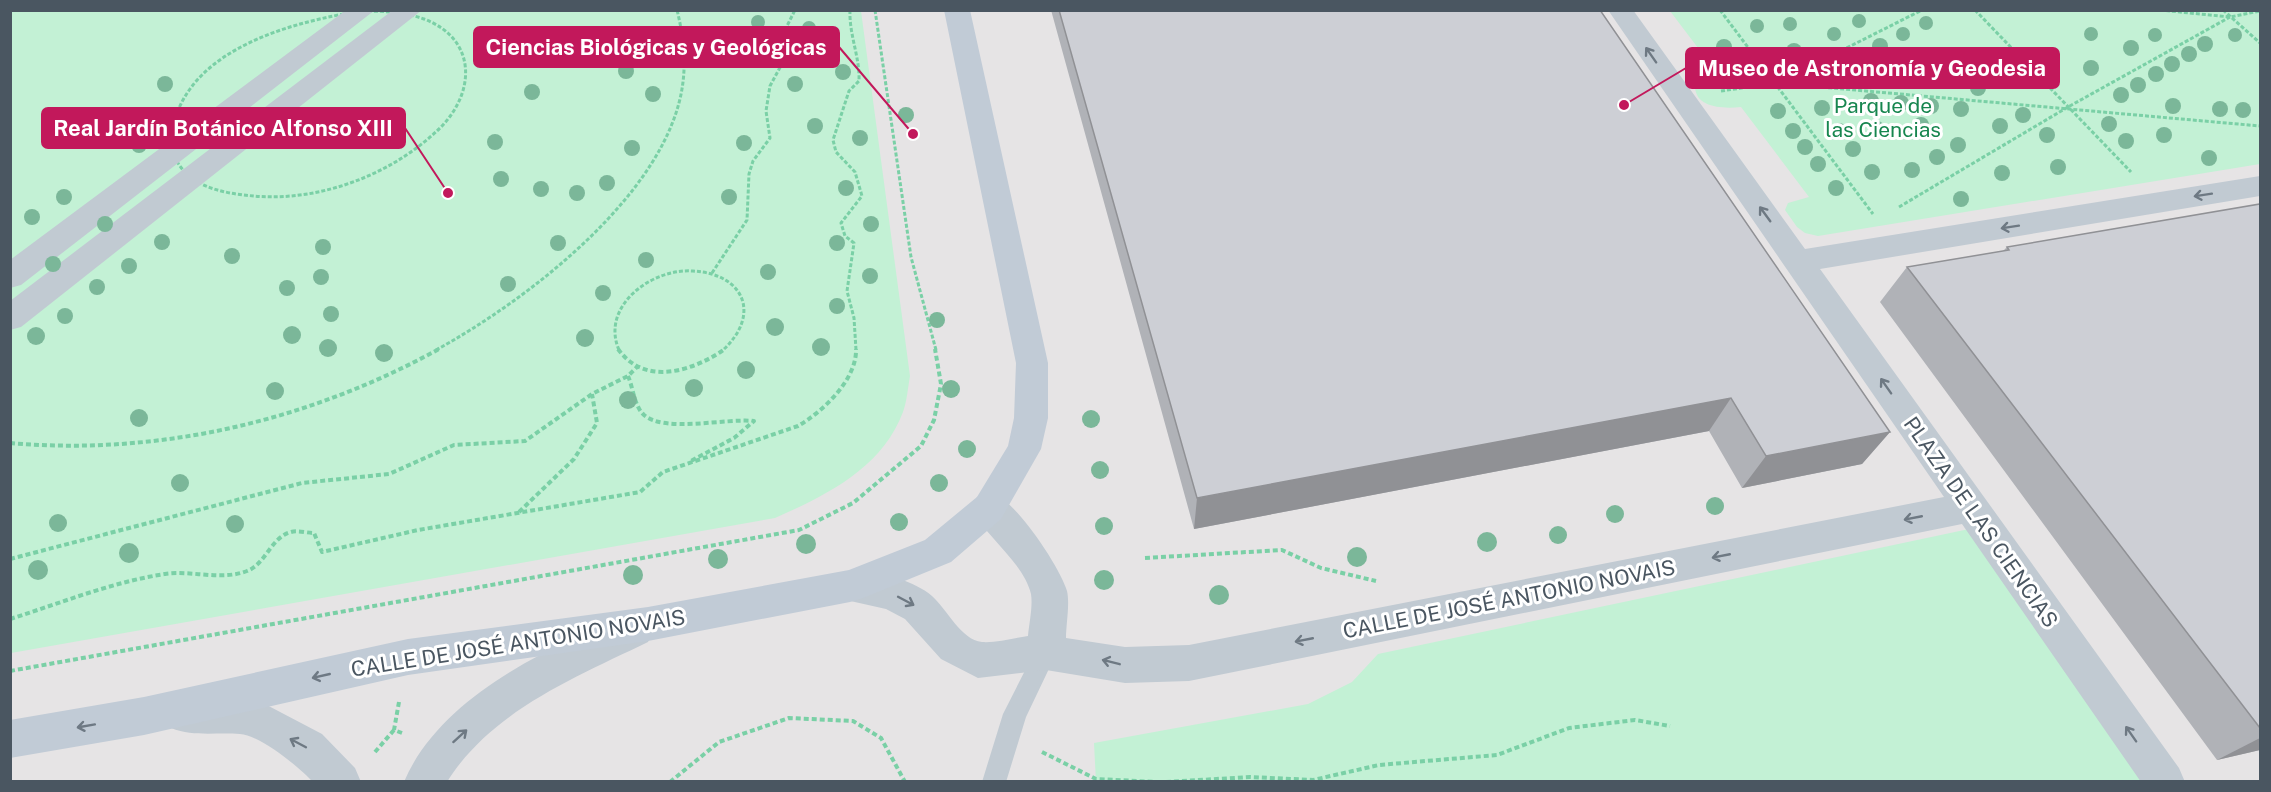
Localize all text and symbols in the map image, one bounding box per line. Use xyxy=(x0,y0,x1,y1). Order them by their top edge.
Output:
callout: Ciencias Biológicas y Geológicas xyxy=(474,27,839,67)
text: Ciencias Biológicas y Geológicas xyxy=(486,34,826,60)
one-way arrow xyxy=(1645,48,1657,64)
callout: Museo de Astronomía y Geodesia xyxy=(1686,48,2059,88)
text: Museo de Astronomía y Geodesia xyxy=(1698,55,2046,81)
park label: Parque de las Ciencias xyxy=(1825,93,1941,142)
callout: Real Jardín Botánico Alfonso XIII xyxy=(42,108,405,148)
text: Real Jardín Botánico Alfonso XIII xyxy=(53,115,393,141)
one-way arrow xyxy=(2193,190,2213,201)
one-way arrow xyxy=(1759,206,1771,222)
one-way arrow xyxy=(2001,221,2021,232)
one-way arrow xyxy=(1880,378,1892,394)
street label: PLAZA DE LAS CIENCIAS xyxy=(1899,412,2063,632)
one-way arrow xyxy=(1903,513,1923,524)
one-way arrow xyxy=(1712,551,1732,562)
street label: CALLE DE JOSÉ ANTONIO NOVAIS xyxy=(1341,554,1677,644)
one-way arrow xyxy=(897,596,915,607)
street label: CALLE DE JOSÉ ANTONIO NOVAIS xyxy=(349,604,687,682)
one-way arrow xyxy=(1294,635,1314,646)
one-way arrow xyxy=(1102,655,1121,667)
one-way arrow xyxy=(311,671,330,683)
one-way arrow xyxy=(77,721,96,732)
one-way arrow xyxy=(2125,726,2137,742)
one-way arrow xyxy=(452,729,467,743)
one-way arrow xyxy=(289,737,307,748)

